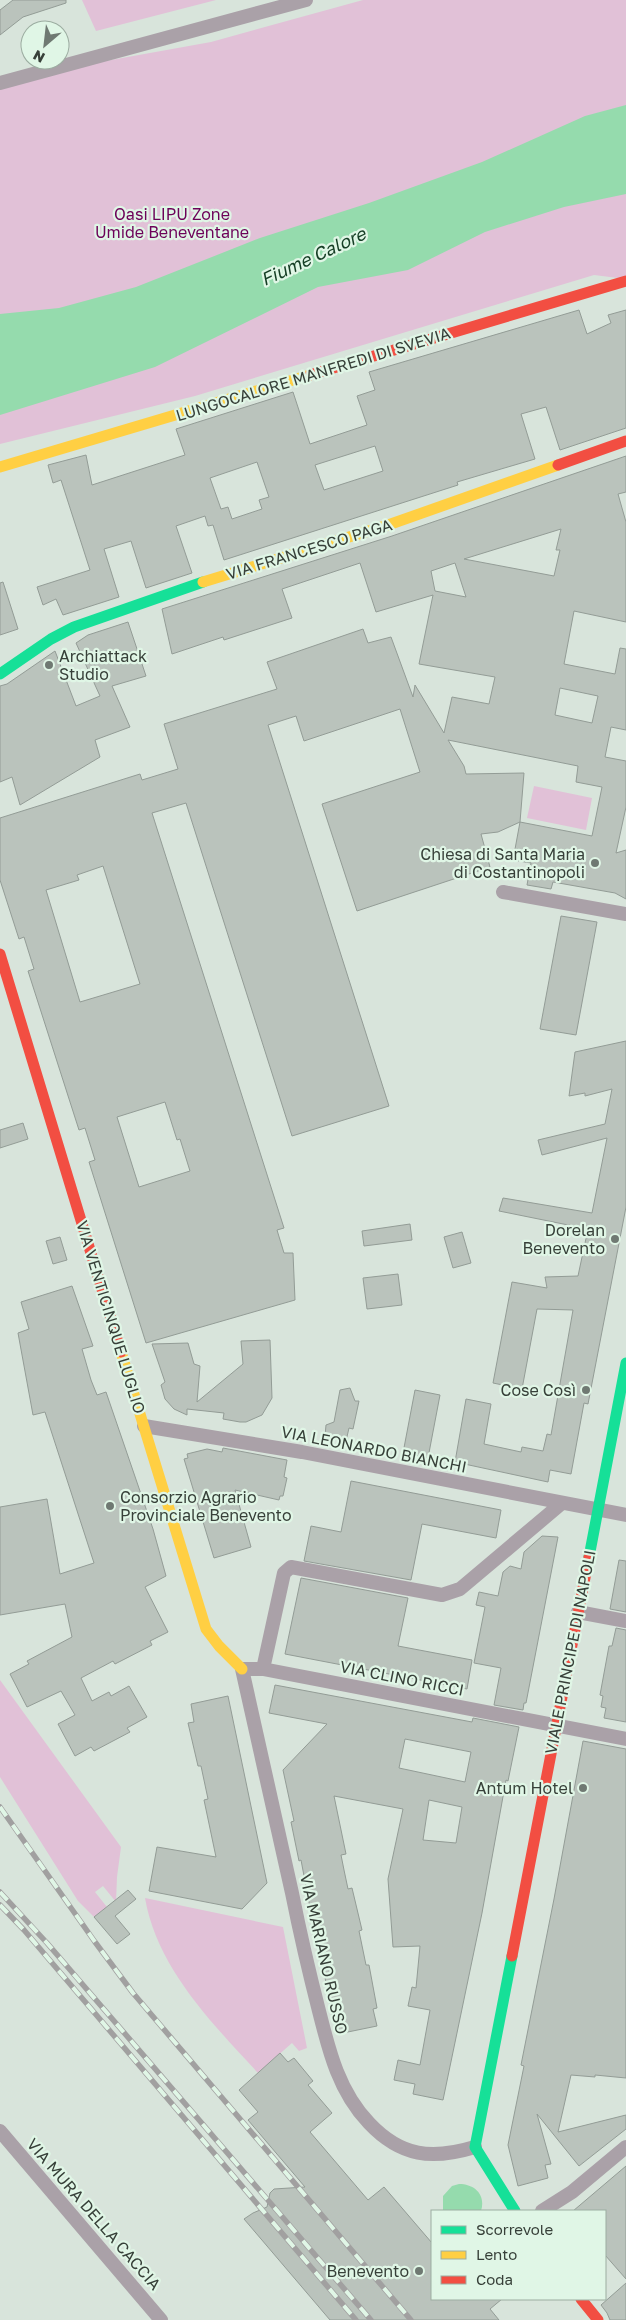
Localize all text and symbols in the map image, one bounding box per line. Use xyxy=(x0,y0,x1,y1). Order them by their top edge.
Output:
north arrow xyxy=(20,20,70,70)
text: N xyxy=(30,47,47,67)
park label: Oasi LIPU Zone Umide Beneventane xyxy=(95,204,249,242)
water label: Fiume Calore xyxy=(257,221,370,290)
street label: LUNGOCALORE MANFREDI DI SVEVIA xyxy=(173,323,453,425)
street label: VIA FRANCESCO PAGA xyxy=(224,514,395,584)
place label: Archiattack Studio xyxy=(59,646,147,684)
marker: Archiattack Studio xyxy=(43,659,55,671)
place label: Chiesa di Santa Maria di Costantinopoli xyxy=(420,844,585,882)
marker: Chiesa di Santa Maria di Costantinopoli xyxy=(589,857,601,869)
street label: VIA VENTICINQUE LUGLIO xyxy=(72,1218,150,1416)
place label: Dorelan Benevento xyxy=(523,1220,605,1258)
marker: Dorelan Benevento xyxy=(609,1233,621,1245)
place label: Cose Così xyxy=(501,1380,576,1400)
marker: Cose Così xyxy=(580,1384,592,1396)
street label: VIA LEONARDO BIANCHI xyxy=(280,1421,468,1477)
place label: Consorzio Agrario Provinciale Benevento xyxy=(120,1487,292,1525)
marker: Consorzio Agrario Provinciale Benevento xyxy=(104,1500,116,1512)
street label: VIALE PRINCIPE DI NAPOLI xyxy=(540,1548,600,1756)
street label: VIA CLINO RICCI xyxy=(338,1656,466,1700)
place label: Antum Hotel xyxy=(476,1778,573,1798)
marker: Antum Hotel xyxy=(577,1782,589,1794)
street label: VIA MARIANO RUSSO xyxy=(296,1872,352,2036)
street label: VIA MURA DELLA CACCIA xyxy=(23,2134,165,2294)
legend xyxy=(431,2210,606,2300)
text: Scorrevole xyxy=(476,2220,553,2238)
text: Lento xyxy=(476,2245,517,2263)
place label: Benevento xyxy=(327,2261,409,2281)
marker: Benevento xyxy=(413,2265,425,2277)
text: Coda xyxy=(476,2270,513,2288)

